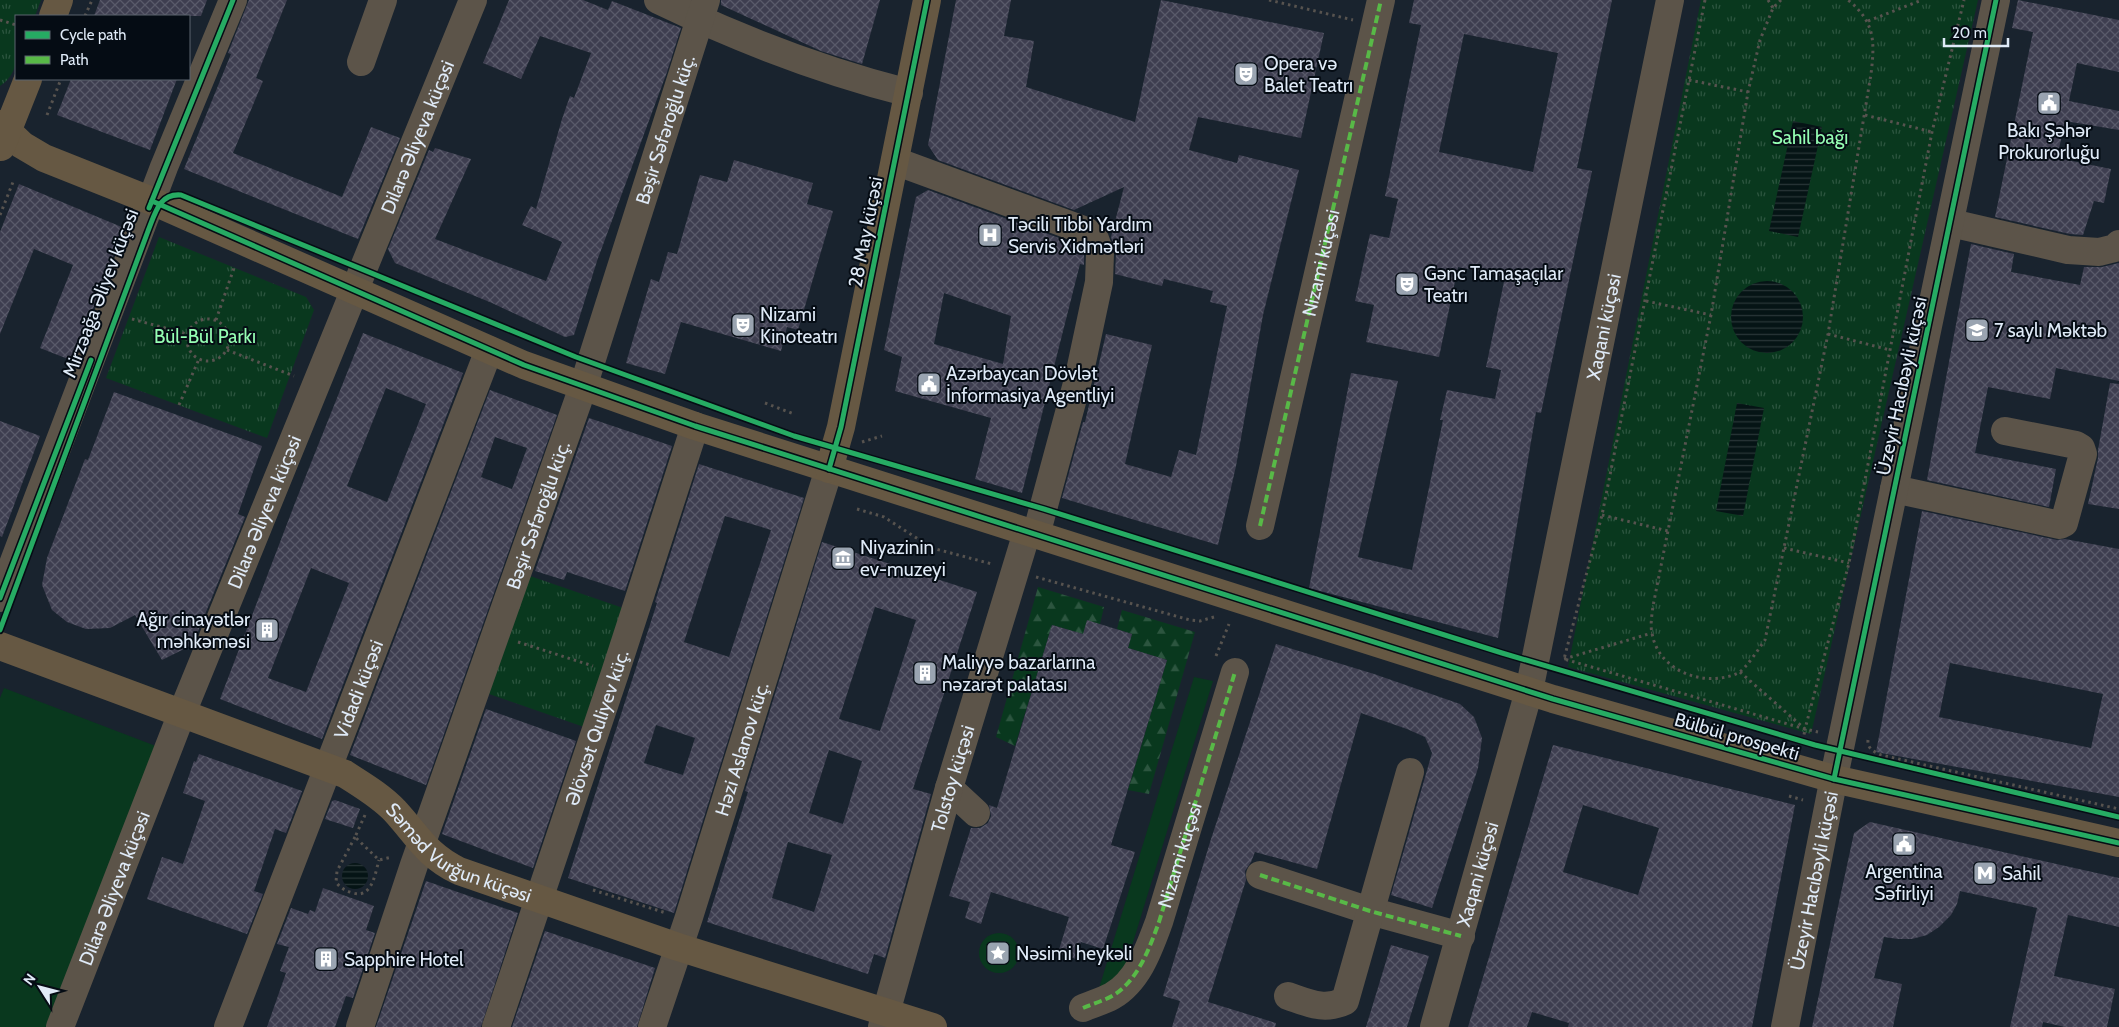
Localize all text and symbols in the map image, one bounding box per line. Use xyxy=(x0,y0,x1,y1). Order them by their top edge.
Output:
legend xyxy=(15,15,190,80)
scale bar xyxy=(1944,15,2008,47)
text: 20 m xyxy=(1952,24,1987,42)
text: Cycle path xyxy=(60,26,126,44)
text: Path xyxy=(60,51,89,69)
street label: Bəşir Səfəroğlu küç. xyxy=(631,52,700,207)
place label: Opera və Balet Teatrı xyxy=(1264,52,1353,97)
street label: Dilarə Əliyeva küçəsi xyxy=(376,57,459,217)
theatre icon: Opera və Balet Teatrı xyxy=(1233,61,1259,87)
public building icon: Bakı Şəhər Prokurorluğu xyxy=(2036,90,2062,116)
place label: Bakı Şəhər Prokurorluğu xyxy=(1998,119,2100,164)
park label: Sahil bağı xyxy=(1772,126,1848,149)
street label: 28 May küçəsi xyxy=(843,175,888,289)
street label: Mirzəağa Əliyev küçəsi xyxy=(58,205,143,381)
street label: Nizami küçəsi xyxy=(1298,207,1344,319)
place label: Təcili Tibbi Yardım Servis Xidmətləri xyxy=(1008,213,1152,258)
hospital icon: Təcili Tibbi Yardım Servis Xidmətləri xyxy=(977,222,1003,248)
place label: Gənc Tamaşaçılar Teatrı xyxy=(1424,262,1563,307)
theatre icon: Gənc Tamaşaçılar Teatrı xyxy=(1394,271,1420,297)
street label: Xaqani küçəsi xyxy=(1582,272,1626,382)
street label: Üzeyir Hacıbəyli küçəsi xyxy=(1871,295,1932,478)
place label: Nizami Kinoteatrı xyxy=(760,303,838,348)
theatre icon: Nizami Kinoteatrı xyxy=(730,312,756,338)
school or university icon: 7 saylı Məktəb xyxy=(1964,317,1990,343)
place label: 7 saylı Məktəb xyxy=(1994,319,2107,342)
park label: Bül-Bül Parkı xyxy=(154,325,256,348)
place label: Azərbaycan Dövlət İnformasiya Agentliyi xyxy=(946,362,1114,407)
public building icon: Azərbaycan Dövlət İnformasiya Agentliyi xyxy=(916,371,942,397)
street label: Dilarə Əliyeva küçəsi xyxy=(223,432,306,592)
street label: Bəşir Səfəroğlu küç. xyxy=(501,438,575,592)
place label: Niyazinin ev-muzeyi xyxy=(860,536,946,581)
museum icon: Niyazinin ev-muzeyi xyxy=(830,545,856,571)
place label: Ağır cinayətlər məhkəməsi xyxy=(137,608,250,653)
building icon: Ağır cinayətlər məhkəməsi xyxy=(254,617,280,643)
street label: Vidadi küçəsi xyxy=(329,637,388,742)
street label: Əlövsət Quliyev küç. xyxy=(560,647,634,808)
place label: Maliyyə bazarlarına nəzarət palatası xyxy=(942,651,1095,696)
building icon: Maliyyə bazarlarına nəzarət palatası xyxy=(912,660,938,686)
street label: Həzi Aslanov küç. xyxy=(710,679,774,819)
street label: Bülbül prospekti xyxy=(1672,708,1802,765)
street label: Tolstoy küçəsi xyxy=(926,722,979,835)
street label: Üzeyir Hacıbəyli küçəsi xyxy=(1785,789,1843,973)
street label: Səməd Vurğun küçəsi xyxy=(381,798,535,907)
street label: Nizami küçəsi xyxy=(1153,800,1207,911)
street label: Dilarə Əliyeva küçəsi xyxy=(74,808,155,969)
street label: Xaqani küçəsi xyxy=(1452,819,1503,929)
public building icon: Argentina Səfirliyi xyxy=(1891,831,1917,857)
place label: Argentina Səfirliyi xyxy=(1865,860,1943,905)
metro station icon: Sahil xyxy=(1972,860,1998,886)
place label: Sahil xyxy=(2002,862,2042,885)
place icon: Nəsimi heykəli xyxy=(985,940,1011,966)
place label: Nəsimi heykəli xyxy=(1016,942,1132,965)
building icon: Sapphire Hotel xyxy=(313,946,339,972)
place label: Sapphire Hotel xyxy=(344,948,464,971)
north arrow xyxy=(15,962,65,1012)
text: N xyxy=(19,970,40,989)

